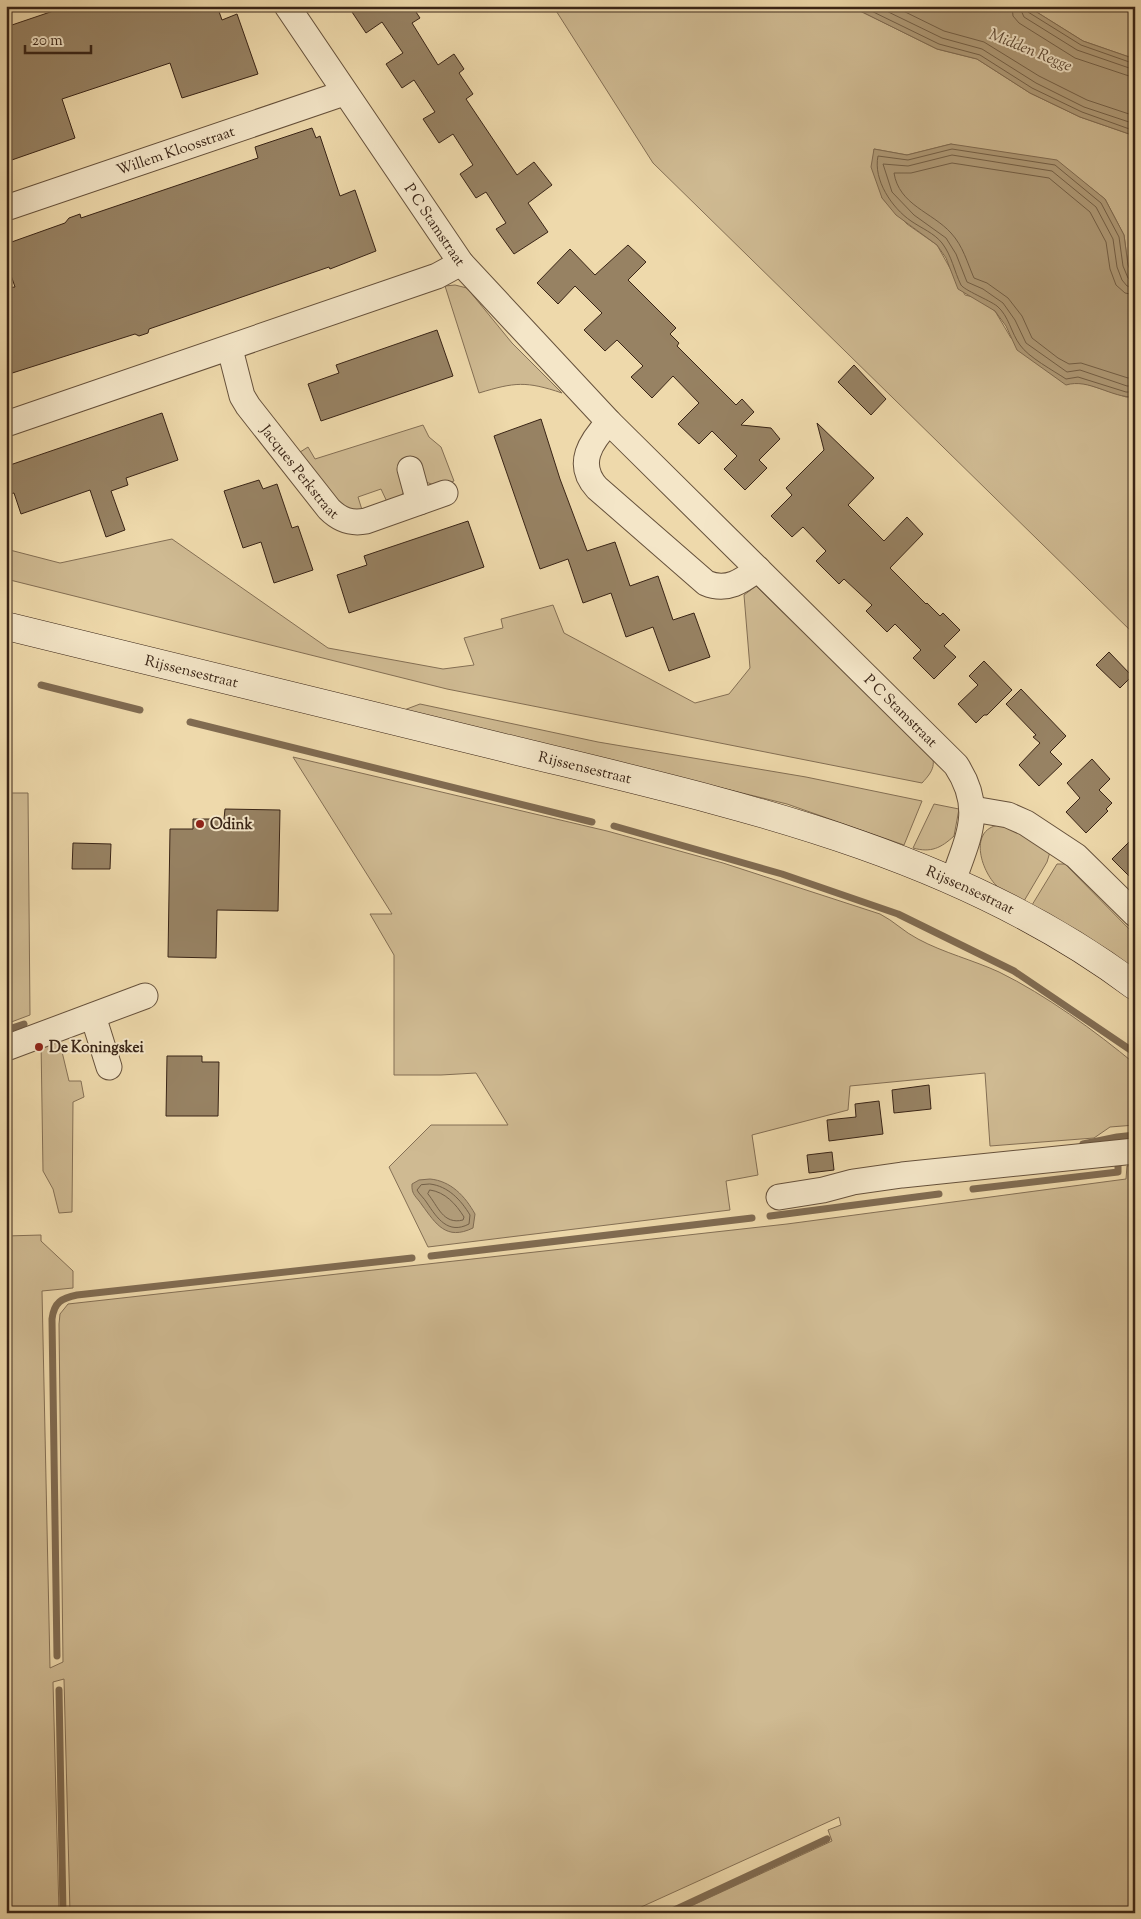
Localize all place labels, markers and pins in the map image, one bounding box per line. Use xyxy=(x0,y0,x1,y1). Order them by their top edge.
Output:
place label: Odink xyxy=(210,815,253,836)
marker: Odink xyxy=(194,818,206,830)
place label: De Koningskei xyxy=(49,1038,144,1059)
marker: De Koningskei xyxy=(33,1041,45,1053)

